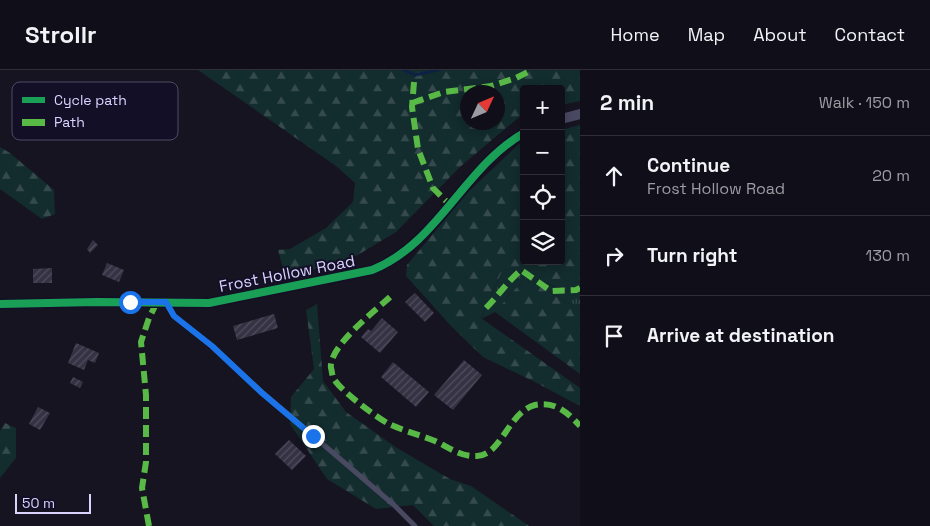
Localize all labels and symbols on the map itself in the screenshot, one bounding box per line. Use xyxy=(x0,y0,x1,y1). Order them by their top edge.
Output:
legend xyxy=(12,82,178,140)
north arrow xyxy=(460,85,505,130)
text: Cycle path xyxy=(54,91,127,109)
text: Path xyxy=(54,113,85,131)
street label: Frost Hollow Road xyxy=(217,250,357,297)
route start xyxy=(119,291,142,314)
route end xyxy=(302,425,325,448)
scale bar xyxy=(15,491,91,514)

